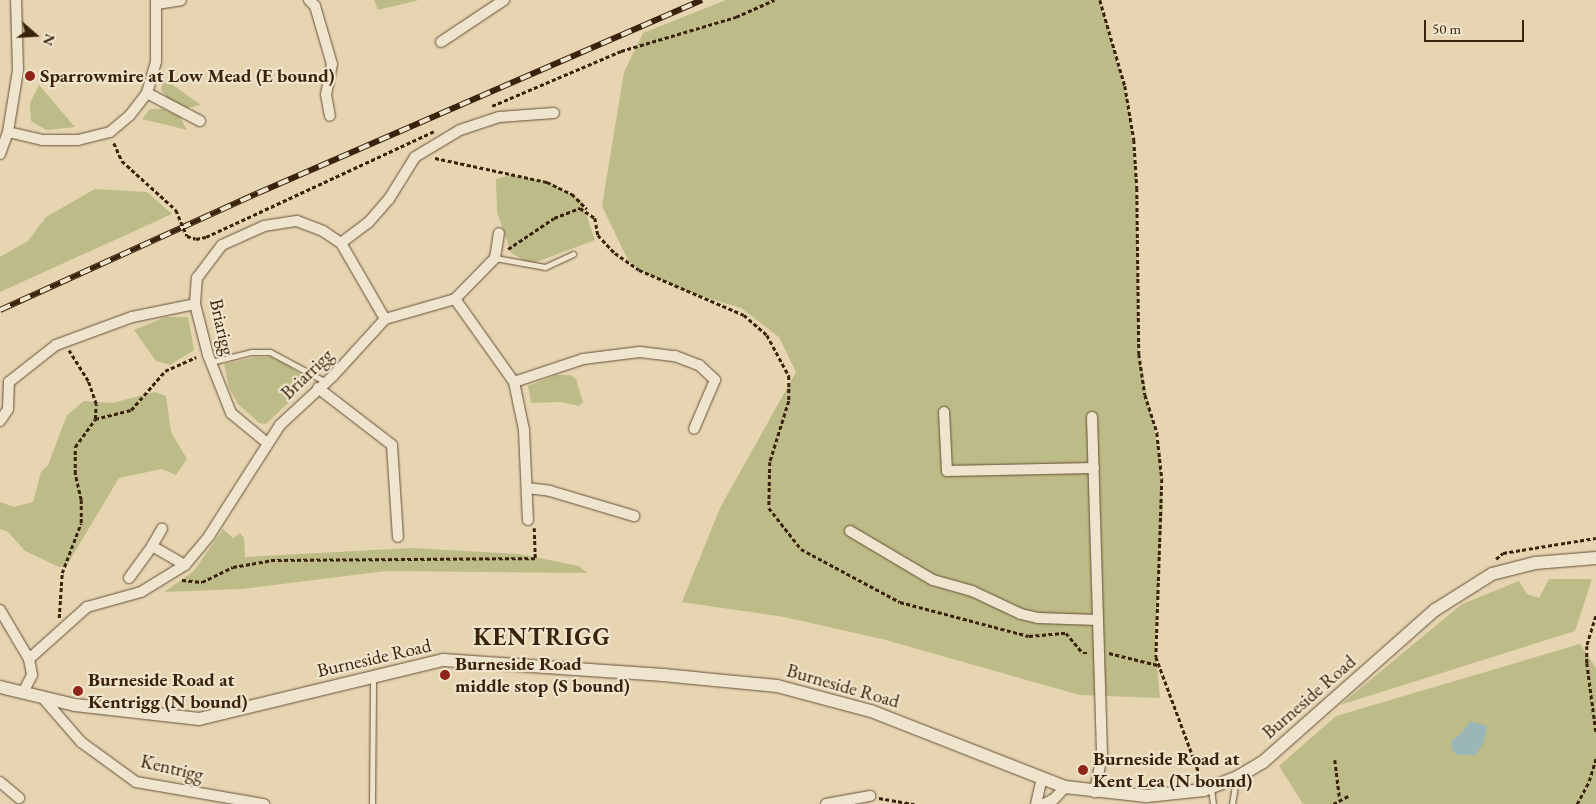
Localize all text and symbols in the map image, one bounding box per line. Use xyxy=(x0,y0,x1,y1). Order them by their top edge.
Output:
north arrow xyxy=(10,10,60,60)
scale bar xyxy=(1426,10,1526,42)
text: 50 m xyxy=(1432,19,1461,38)
text: N xyxy=(39,32,60,48)
place label: Sparrowmire at Low Mead (E bound) xyxy=(40,65,334,87)
marker: Sparrowmire at Low Mead (E bound) xyxy=(24,70,36,82)
street label: Briarigg xyxy=(204,297,240,357)
street label: Briarrigg xyxy=(276,344,338,404)
district label: KENTRIGG xyxy=(472,623,612,651)
street label: Burneside Road xyxy=(315,634,433,682)
street label: Burneside Road xyxy=(1258,650,1360,744)
place label: Burneside Road middle stop (S bound) xyxy=(455,653,630,697)
street label: Burneside Road xyxy=(784,659,902,713)
place label: Burneside Road at Kentrigg (N bound) xyxy=(88,669,248,713)
marker: Burneside Road middle stop (S bound) xyxy=(439,669,451,681)
marker: Burneside Road at Kentrigg (N bound) xyxy=(72,685,84,697)
place label: Burneside Road at Kent Lea (N bound) xyxy=(1093,748,1252,792)
street label: Kentrigg xyxy=(138,750,206,786)
marker: Burneside Road at Kent Lea (N bound) xyxy=(1077,764,1089,776)

